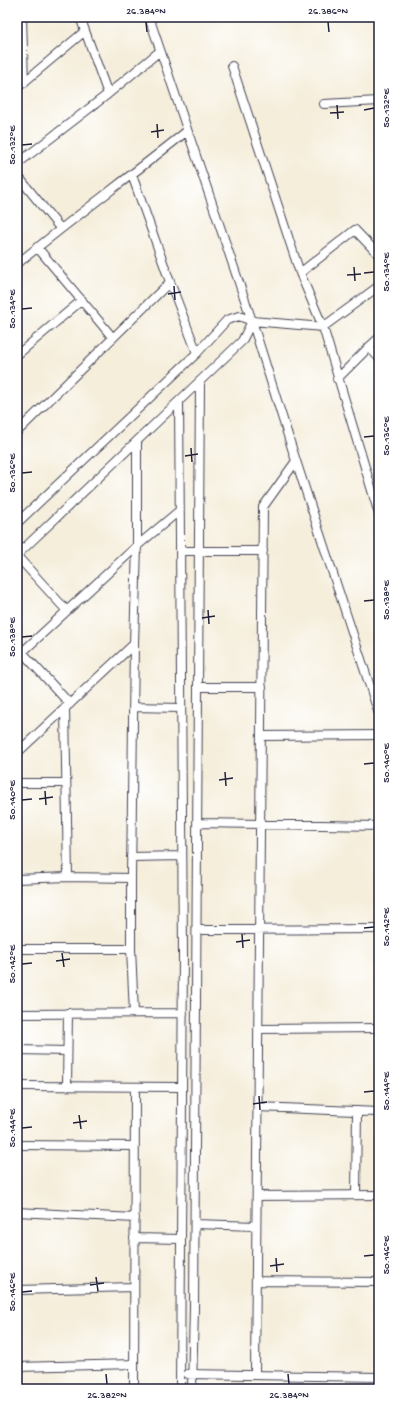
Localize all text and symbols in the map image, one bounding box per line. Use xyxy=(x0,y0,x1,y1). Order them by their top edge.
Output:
text: 26.384°N xyxy=(126,6,166,18)
text: 26.386°N xyxy=(308,6,348,18)
text: 50.132°E xyxy=(381,88,393,127)
text: 50.132°E xyxy=(7,125,19,164)
text: 50.134°E xyxy=(381,252,393,291)
text: 50.134°E xyxy=(7,289,19,328)
text: 50.136°E xyxy=(381,416,393,456)
text: 50.136°E xyxy=(7,453,19,493)
text: 50.138°E xyxy=(381,579,393,620)
text: 50.138°E xyxy=(7,616,19,657)
text: 50.140°E xyxy=(381,743,393,783)
text: 50.140°E xyxy=(7,780,19,820)
text: 50.142°E xyxy=(381,907,393,946)
text: 50.142°E xyxy=(7,944,19,983)
text: 50.144°E xyxy=(381,1071,393,1110)
text: 50.144°E xyxy=(7,1108,19,1147)
text: 50.146°E xyxy=(381,1235,393,1274)
text: 50.146°E xyxy=(7,1272,19,1311)
text: 26.382°N xyxy=(87,1390,127,1402)
text: 26.384°N xyxy=(269,1390,309,1402)

